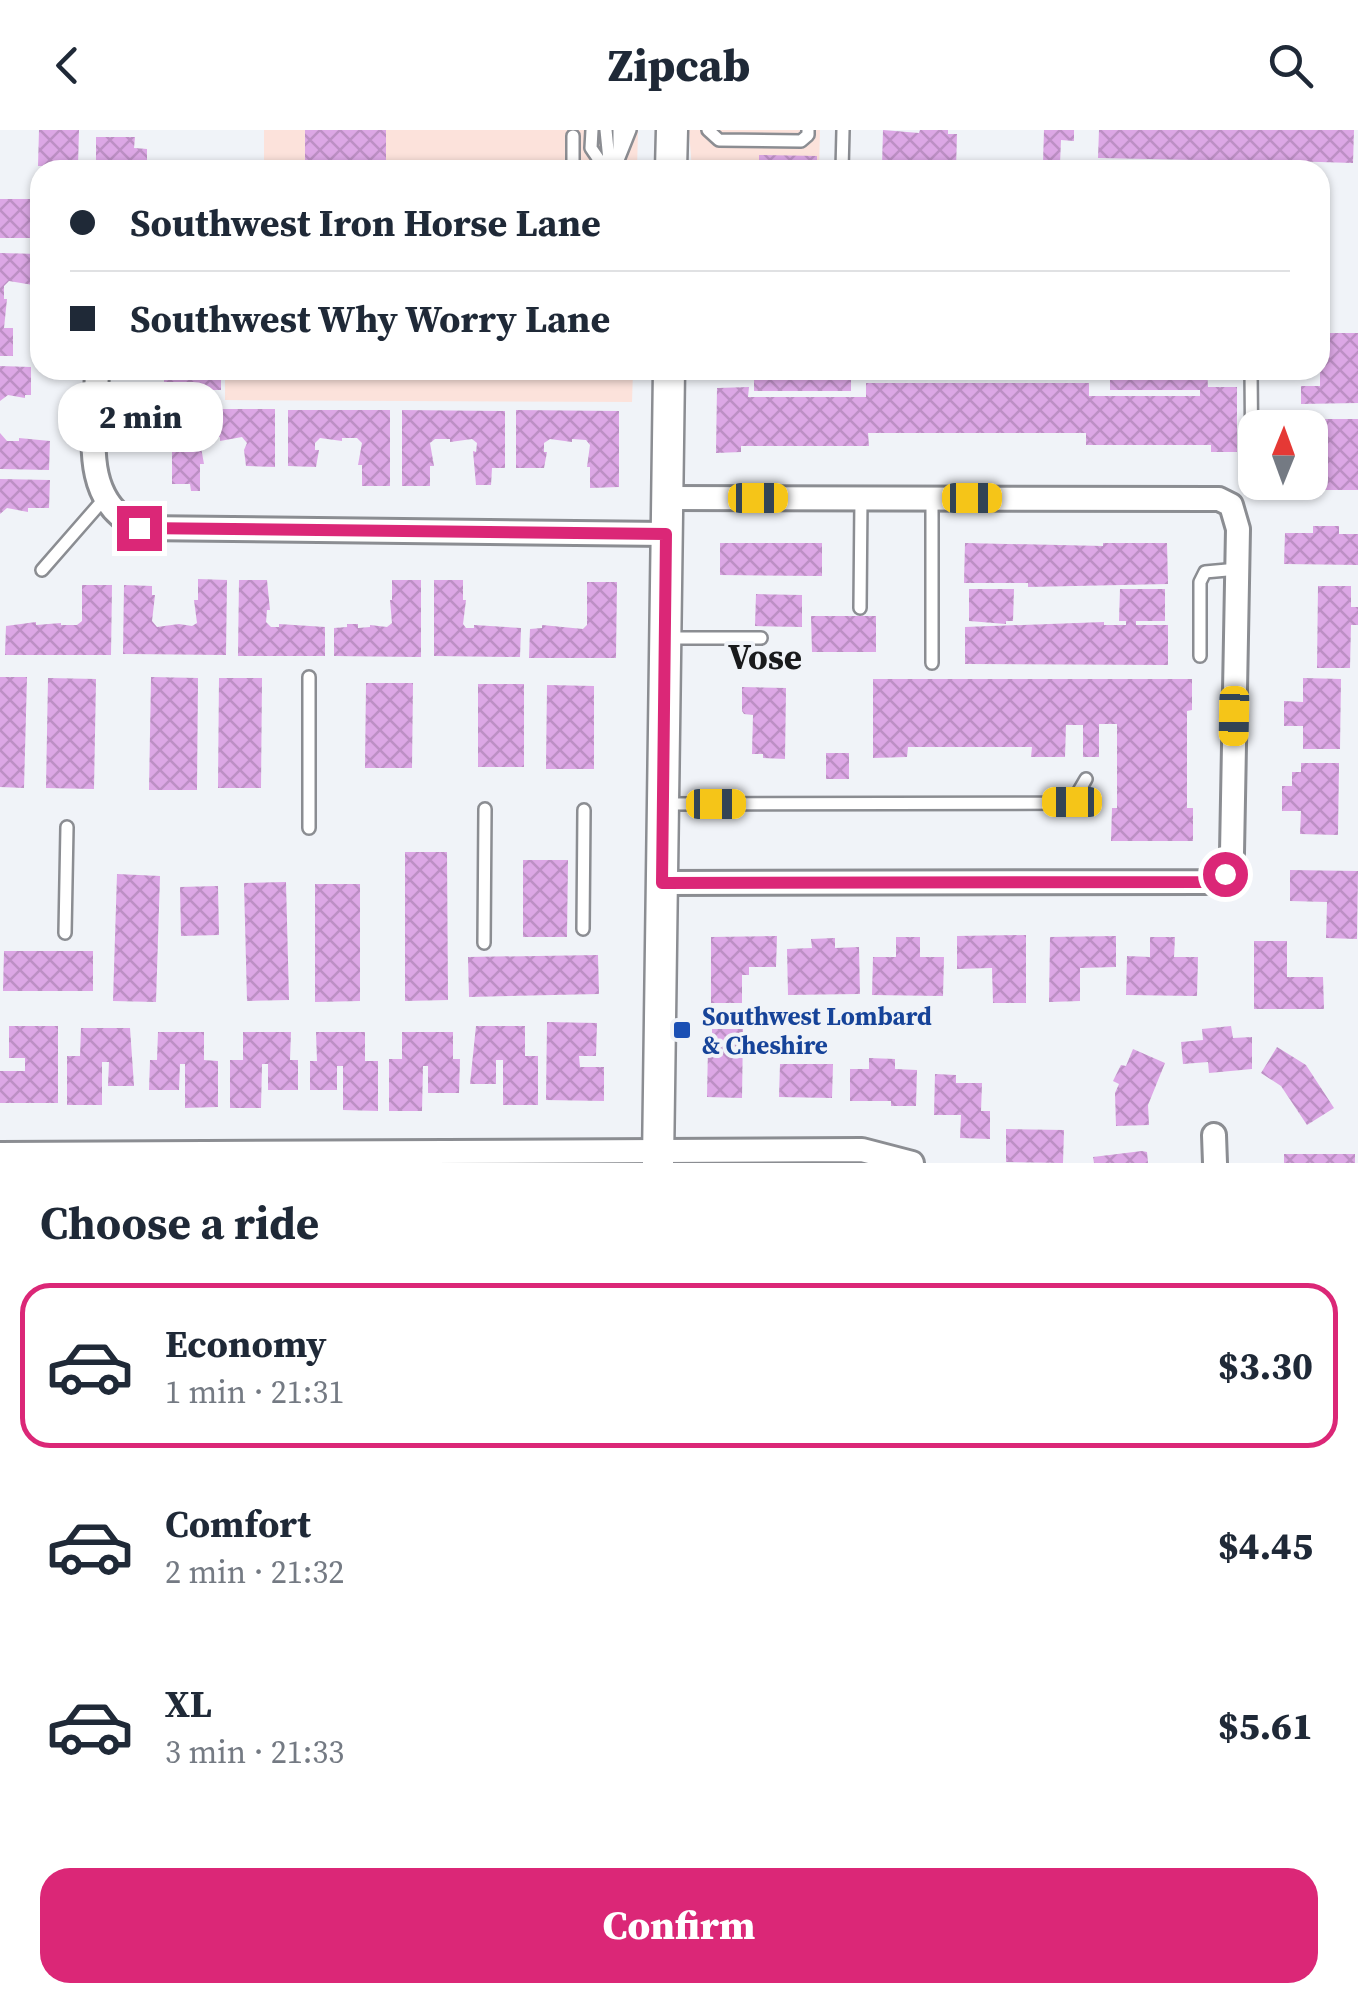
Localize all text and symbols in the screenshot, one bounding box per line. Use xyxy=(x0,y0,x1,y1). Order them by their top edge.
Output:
text: Zipcab xyxy=(608,34,750,96)
icon: back xyxy=(40,38,95,93)
icon: search xyxy=(1263,38,1318,93)
text: Southwest Iron Horse Lane xyxy=(130,197,601,249)
text: Southwest Why Worry Lane xyxy=(130,293,610,345)
callout: 2 min xyxy=(56,383,222,453)
text: 2 min xyxy=(99,395,182,439)
north arrow xyxy=(1238,410,1328,500)
map controls xyxy=(1238,410,1328,500)
car xyxy=(728,483,788,513)
car xyxy=(942,483,1002,513)
route end xyxy=(117,506,162,551)
district label: Vose xyxy=(728,633,802,681)
car xyxy=(1218,686,1250,746)
car xyxy=(1042,787,1102,817)
car xyxy=(686,789,746,819)
route start xyxy=(1203,852,1248,897)
place label: Southwest Lombard & Cheshire xyxy=(702,999,932,1062)
marker: Southwest Lombard & Cheshire xyxy=(671,1019,693,1041)
text: Choose a ride xyxy=(40,1192,319,1254)
text: Economy xyxy=(165,1318,327,1370)
icon: car xyxy=(45,1321,135,1411)
text: $3.30 xyxy=(1218,1340,1313,1392)
text: 1 min · 21:31 xyxy=(165,1370,344,1414)
text: Comfort xyxy=(165,1498,311,1550)
icon: car xyxy=(45,1501,135,1591)
text: $4.45 xyxy=(1218,1520,1313,1572)
text: 2 min · 21:32 xyxy=(165,1550,344,1594)
text: XL xyxy=(165,1678,212,1730)
icon: car xyxy=(45,1681,135,1771)
text: $5.61 xyxy=(1218,1700,1313,1752)
text: 3 min · 21:33 xyxy=(165,1730,344,1774)
button: Confirm xyxy=(40,1868,1318,1983)

